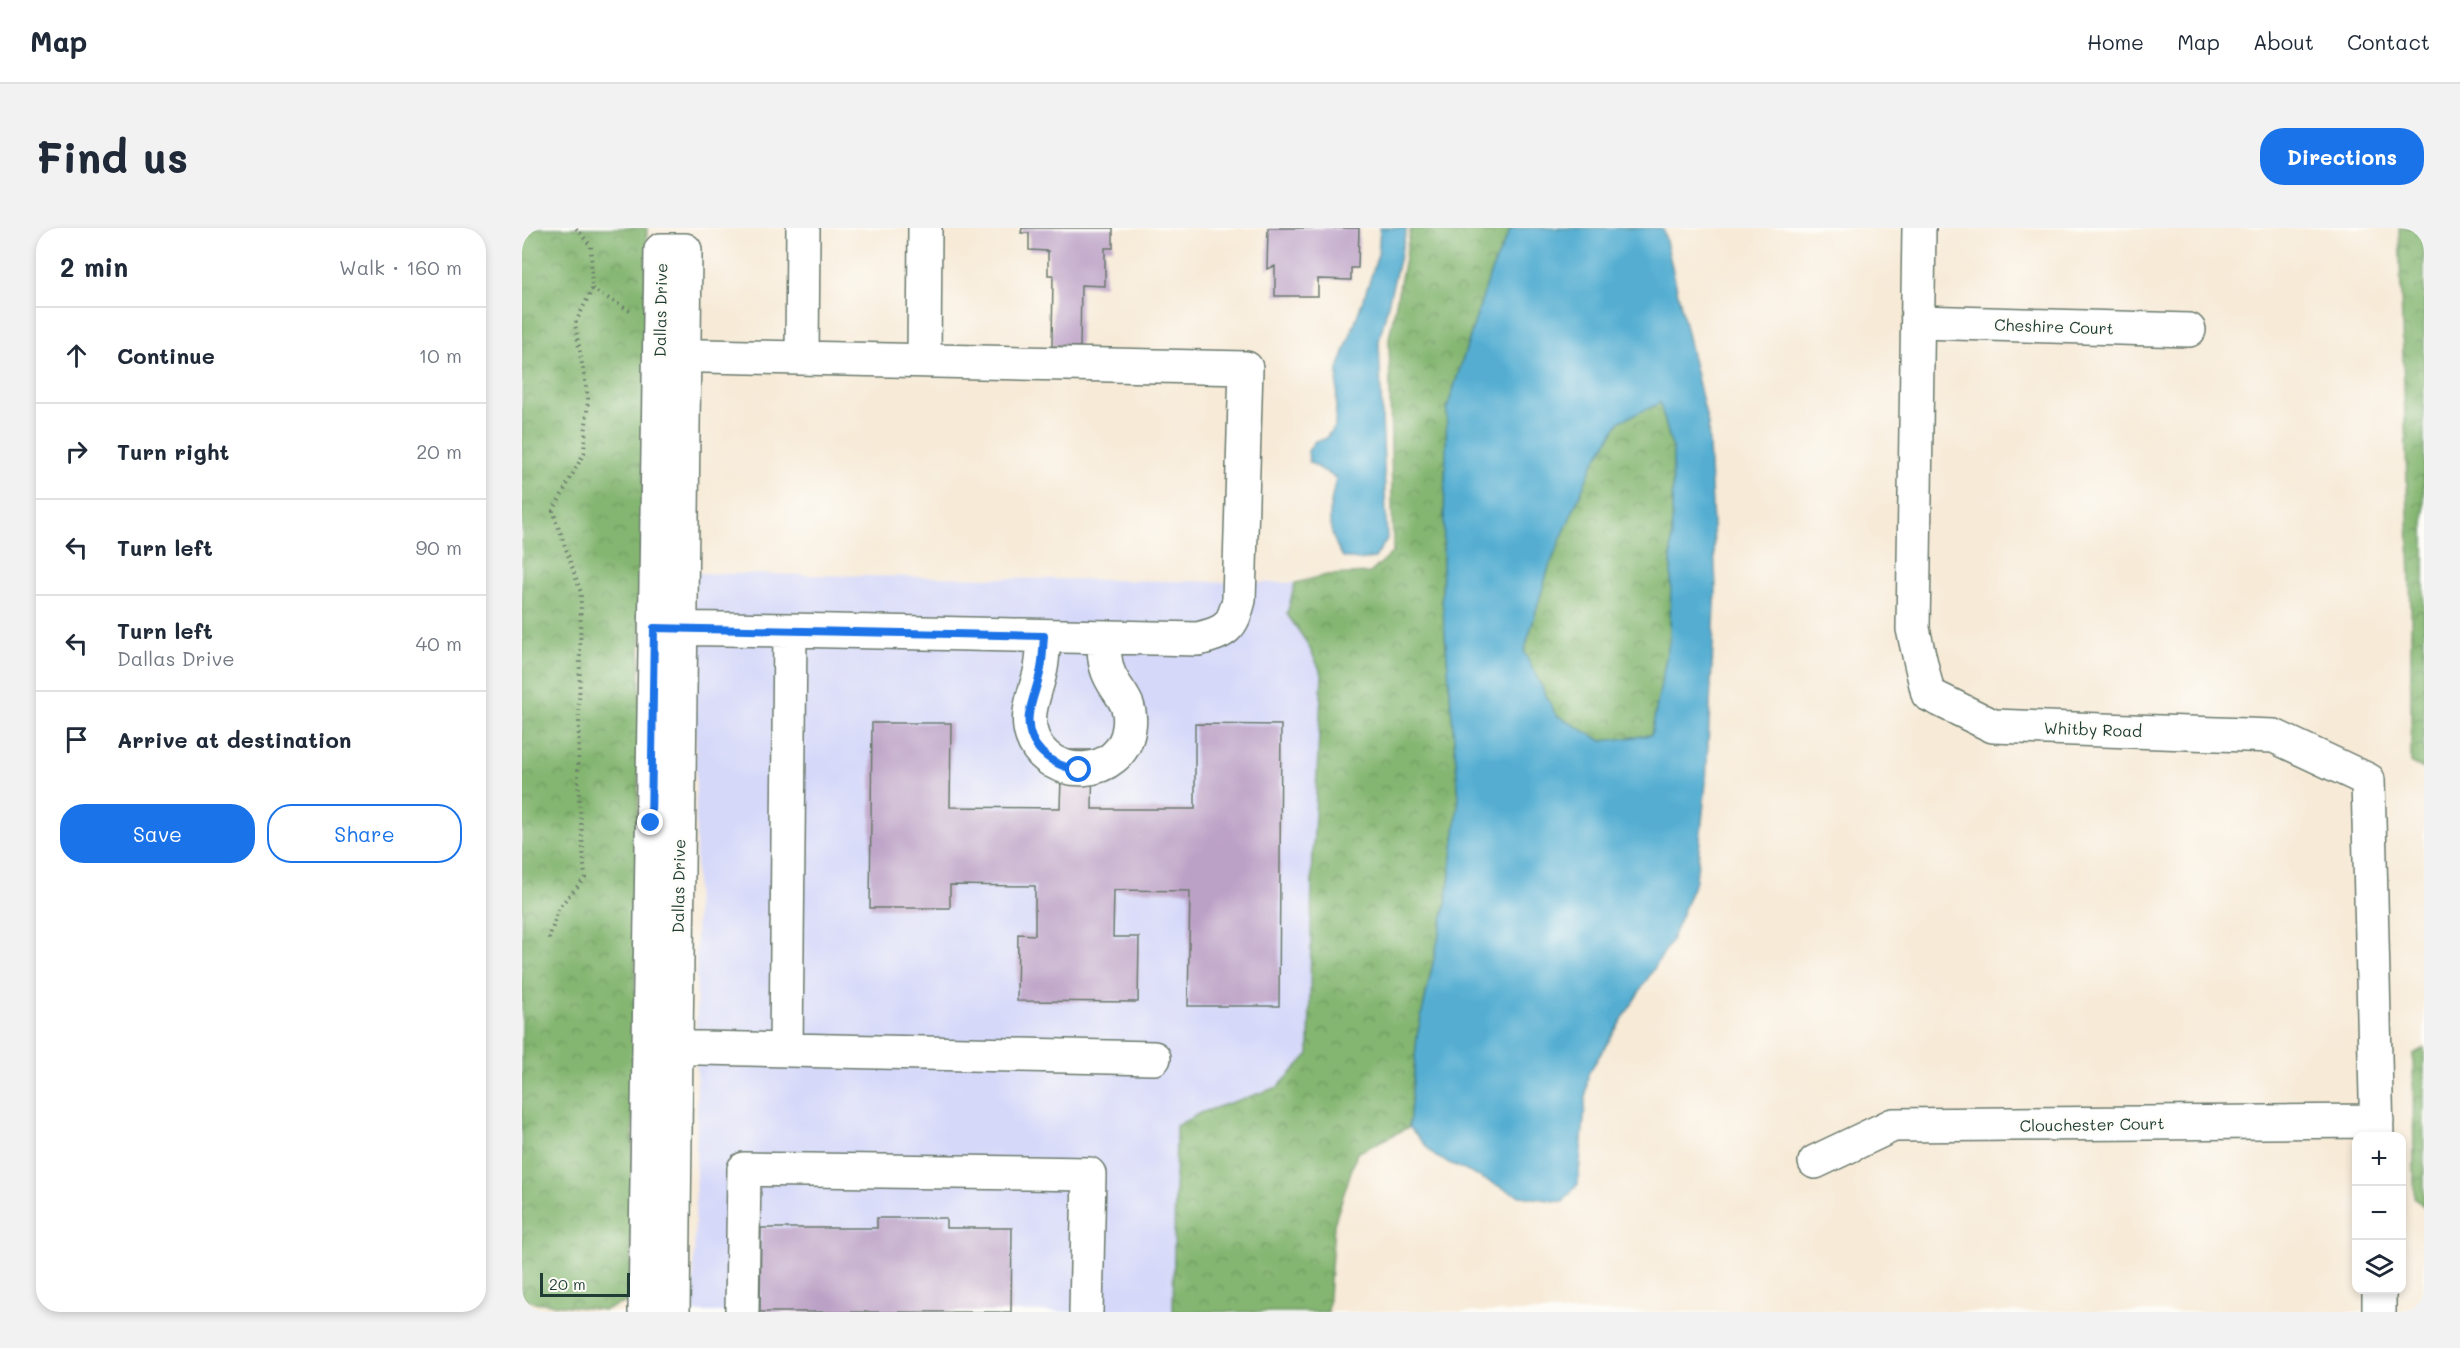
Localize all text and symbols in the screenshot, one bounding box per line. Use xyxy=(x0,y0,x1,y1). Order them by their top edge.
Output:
text: Map xyxy=(30,23,87,59)
text: Home xyxy=(2087,28,2144,55)
text: Map xyxy=(2177,28,2220,55)
text: About xyxy=(2253,28,2314,55)
text: Contact xyxy=(2347,28,2430,55)
button: Directions xyxy=(2260,128,2424,185)
text: Find us xyxy=(36,129,188,184)
text: 2 min xyxy=(60,250,128,284)
text: Walk · 160 m xyxy=(339,254,462,280)
street label: Dallas Drive xyxy=(649,263,671,357)
street label: Cheshire Court xyxy=(1994,313,2114,339)
icon: ahead xyxy=(60,339,93,372)
text: Continue xyxy=(117,341,215,370)
text: 10 m xyxy=(418,342,462,368)
icon: right xyxy=(60,435,93,468)
text: Turn right xyxy=(117,437,229,466)
text: 20 m xyxy=(416,438,462,464)
icon: left xyxy=(60,531,93,564)
text: Turn left xyxy=(117,533,213,562)
text: 90 m xyxy=(416,534,462,560)
text: Turn left xyxy=(117,616,213,645)
icon: left xyxy=(60,627,93,660)
text: 40 m xyxy=(416,630,462,656)
text: Dallas Drive xyxy=(117,645,235,671)
street label: Whitby Road xyxy=(2043,717,2143,741)
icon: arrive xyxy=(60,723,93,756)
text: Arrive at destination xyxy=(117,725,352,754)
route start xyxy=(1065,756,1091,782)
button: Save xyxy=(60,804,255,863)
button: Share xyxy=(267,804,462,863)
route end xyxy=(637,809,663,835)
street label: Dallas Drive xyxy=(667,839,689,933)
street label: Clouchester Court xyxy=(2020,1112,2164,1136)
map controls xyxy=(2352,1132,2406,1294)
button: + xyxy=(2352,1132,2406,1186)
button: − xyxy=(2352,1186,2406,1240)
button: layers xyxy=(2352,1240,2406,1294)
scale bar xyxy=(540,1270,630,1298)
text: 20 m xyxy=(549,1273,586,1294)

